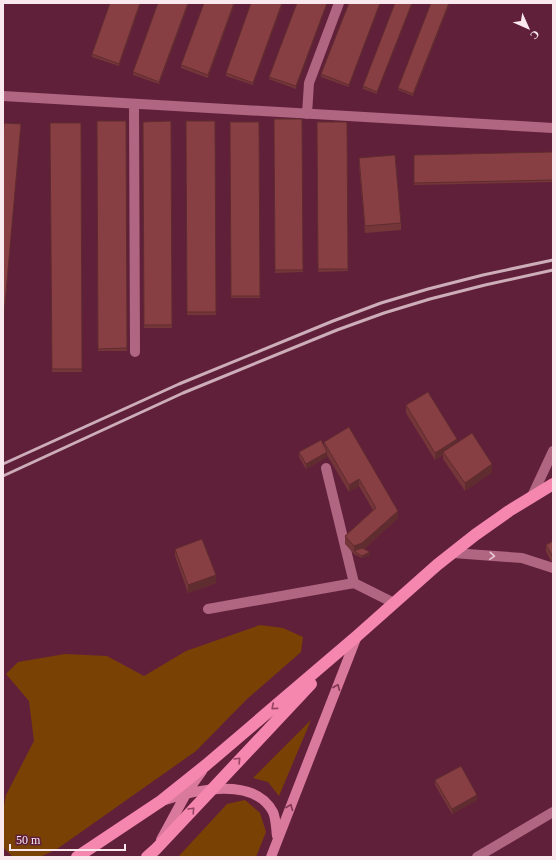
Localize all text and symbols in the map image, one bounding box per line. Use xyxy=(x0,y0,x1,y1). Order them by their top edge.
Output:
north arrow xyxy=(508,8,548,48)
text: С xyxy=(528,28,542,42)
one-way arrow xyxy=(489,551,495,560)
one-way arrow xyxy=(333,683,341,690)
one-way arrow xyxy=(272,703,279,710)
one-way arrow xyxy=(234,758,241,765)
one-way arrow xyxy=(285,804,293,811)
one-way arrow xyxy=(187,807,194,815)
scale bar xyxy=(10,826,125,852)
text: 50 m xyxy=(16,833,41,847)

